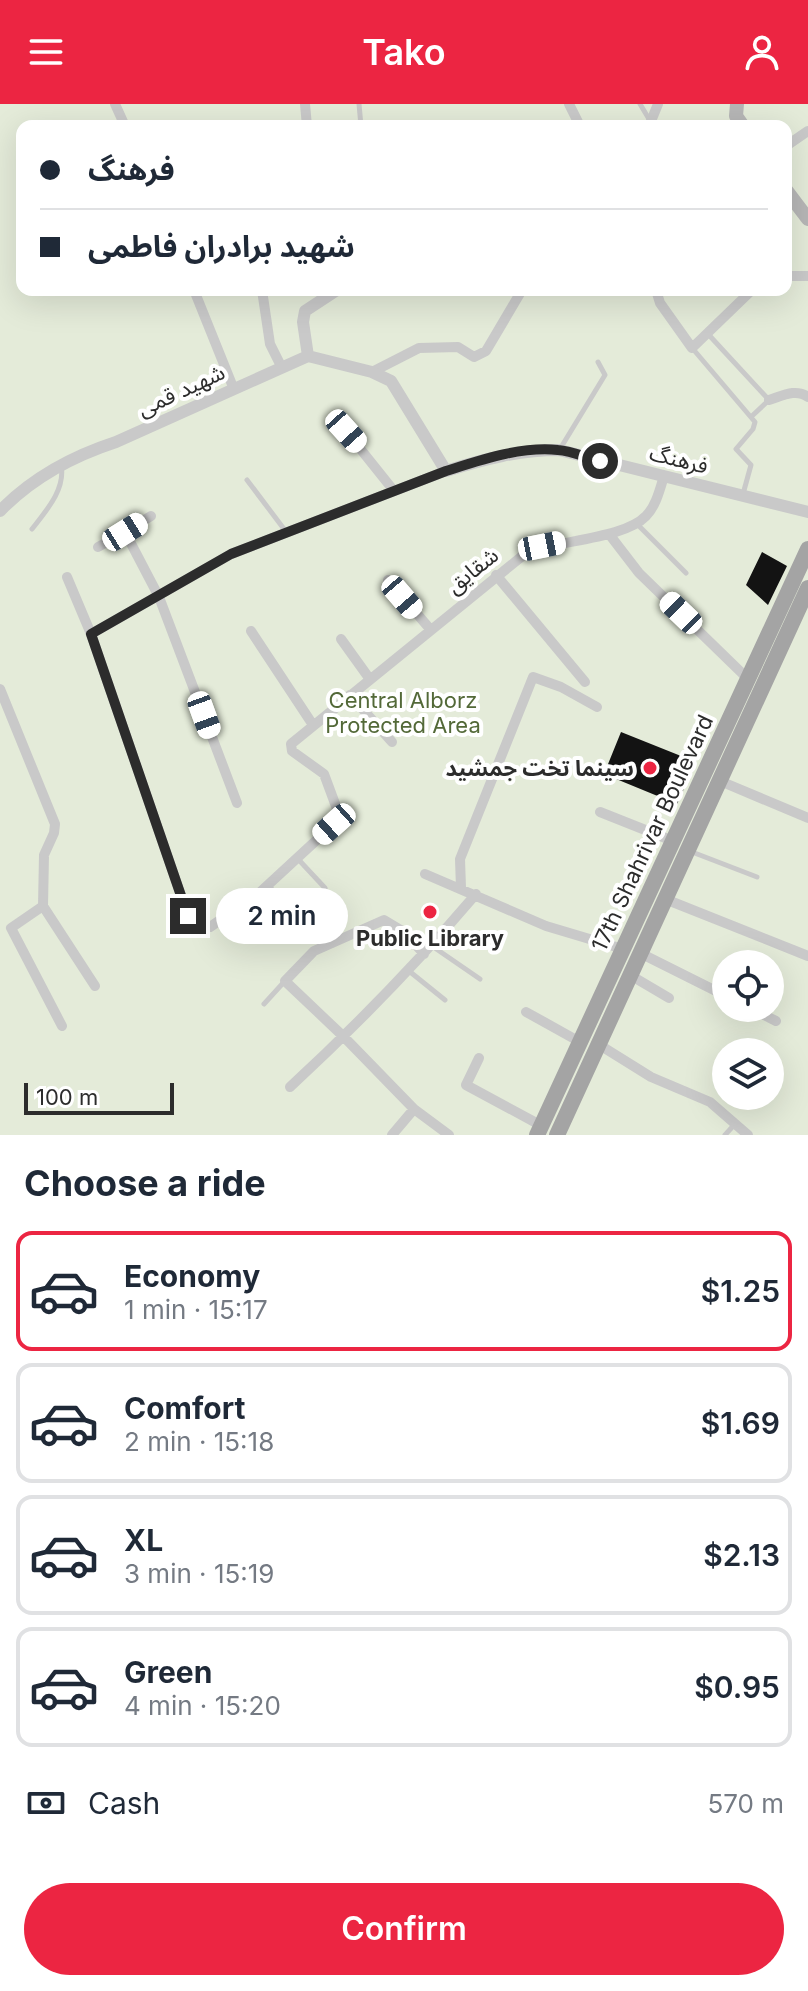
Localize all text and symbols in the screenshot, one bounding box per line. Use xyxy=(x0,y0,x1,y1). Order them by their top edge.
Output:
icon: menu xyxy=(24,30,68,74)
text: Tako xyxy=(362,30,446,74)
icon: person xyxy=(740,30,784,74)
text: فرهنگ xyxy=(88,151,175,187)
text: شهید برادران فاطمی xyxy=(88,228,355,264)
street label: شهید قمی xyxy=(133,359,229,421)
car xyxy=(321,405,371,457)
street label: فرهنگ xyxy=(647,439,711,479)
route start xyxy=(582,443,618,479)
car xyxy=(98,509,152,555)
car xyxy=(516,530,568,562)
street label: شقایق xyxy=(441,542,504,599)
car xyxy=(377,571,427,623)
car xyxy=(655,588,707,638)
park label: Central Alborz Protected Area xyxy=(325,687,481,738)
car xyxy=(185,688,223,742)
street label: 17th Shahrivar Boulevard xyxy=(586,711,718,955)
place label: سینما تخت جمشید xyxy=(446,755,634,781)
marker: سینما تخت جمشید xyxy=(641,759,659,777)
car xyxy=(308,799,360,849)
callout: 2 min xyxy=(216,888,348,944)
route end xyxy=(170,898,206,934)
text: 2 min xyxy=(248,900,316,931)
marker: Public Library xyxy=(421,903,439,921)
place label: Public Library xyxy=(356,925,504,951)
map controls xyxy=(712,950,784,1110)
button: locate xyxy=(712,950,784,1022)
button: layers xyxy=(712,1038,784,1110)
scale bar xyxy=(24,1079,174,1115)
text: 100 m xyxy=(36,1084,98,1110)
text: Choose a ride xyxy=(24,1161,266,1205)
icon: car xyxy=(28,1255,100,1327)
text: Economy xyxy=(124,1258,260,1294)
text: $1.25 xyxy=(701,1273,780,1309)
text: 1 min · 15:17 xyxy=(124,1294,268,1325)
icon: car xyxy=(28,1387,100,1459)
text: Comfort xyxy=(124,1390,245,1426)
text: $1.69 xyxy=(701,1405,780,1441)
text: 2 min · 15:18 xyxy=(124,1426,274,1457)
icon: car xyxy=(28,1519,100,1591)
text: XL xyxy=(124,1522,163,1558)
text: $2.13 xyxy=(703,1537,780,1573)
text: 3 min · 15:19 xyxy=(124,1558,275,1589)
icon: car xyxy=(28,1651,100,1723)
text: Green xyxy=(124,1654,212,1690)
text: $0.95 xyxy=(694,1669,780,1705)
text: 4 min · 15:20 xyxy=(124,1690,281,1721)
icon: cash xyxy=(24,1781,68,1825)
text: Cash xyxy=(88,1785,160,1821)
text: 570 m xyxy=(707,1788,784,1819)
button: Confirm xyxy=(24,1883,784,1975)

